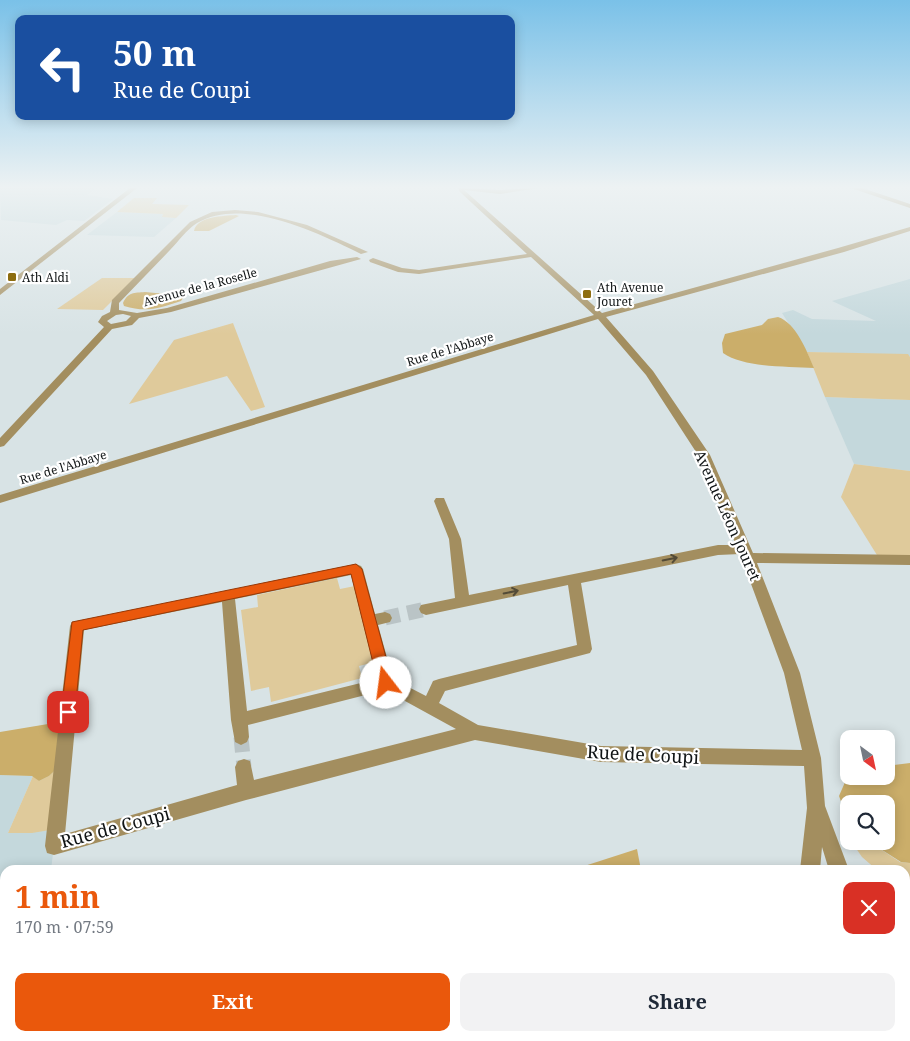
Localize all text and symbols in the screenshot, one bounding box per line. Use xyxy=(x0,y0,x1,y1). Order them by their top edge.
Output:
text: 50 m xyxy=(113,29,196,76)
icon: left xyxy=(30,35,95,100)
text: Rue de Coupi xyxy=(113,74,251,104)
street label: Avenue de la Roselle xyxy=(141,264,259,310)
place label: Ath Aldi xyxy=(22,269,69,286)
marker: Ath Aldi xyxy=(6,271,18,283)
place label: Ath Avenue Jouret xyxy=(596,279,663,310)
marker: Ath Avenue Jouret xyxy=(581,288,593,300)
street label: Rue de l'Abbaye xyxy=(404,328,496,370)
street label: Rue de l'Abbaye xyxy=(17,446,109,488)
street label: Avenue Léon Jouret xyxy=(690,447,766,583)
one-way arrow xyxy=(661,554,677,564)
one-way arrow xyxy=(502,587,518,596)
position arrow xyxy=(359,656,411,708)
pin xyxy=(47,691,89,733)
icon: arrive xyxy=(54,698,82,726)
north arrow xyxy=(840,730,895,785)
map controls xyxy=(840,730,895,850)
street label: Rue de Coupi xyxy=(586,739,700,769)
button: search xyxy=(840,795,895,850)
street label: Rue de Coupi xyxy=(58,801,173,853)
text: 1 min xyxy=(15,876,100,917)
button: close xyxy=(843,882,895,934)
text: 170 m · 07:59 xyxy=(15,916,114,938)
button: Exit xyxy=(15,973,450,1031)
button: Share xyxy=(460,973,895,1031)

